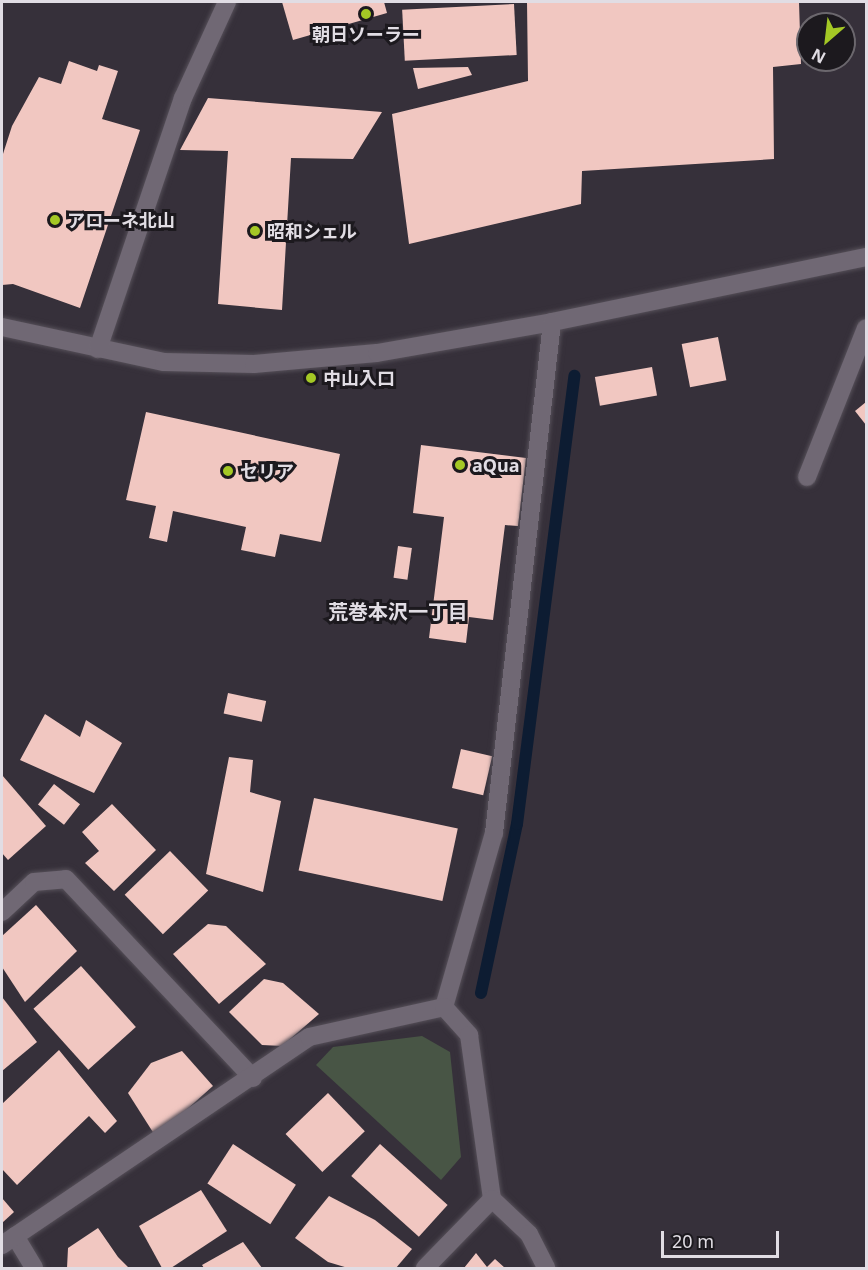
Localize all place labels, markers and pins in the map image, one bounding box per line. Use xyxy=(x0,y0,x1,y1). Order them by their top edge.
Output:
marker: 朝日ソーラー xyxy=(359,7,373,21)
place label: 朝日ソーラー xyxy=(312,23,420,45)
place label: アローネ北山 xyxy=(67,209,175,231)
marker: アローネ北山 xyxy=(48,213,62,227)
place label: 昭和シェル xyxy=(267,220,357,242)
marker: 昭和シェル xyxy=(248,224,262,238)
place label: 中山入口 xyxy=(323,367,395,389)
marker: 中山入口 xyxy=(304,371,318,385)
place label: aQua xyxy=(472,454,520,476)
marker: aQua xyxy=(453,458,467,472)
place label: セリア xyxy=(240,460,294,482)
marker: セリア xyxy=(221,464,235,478)

